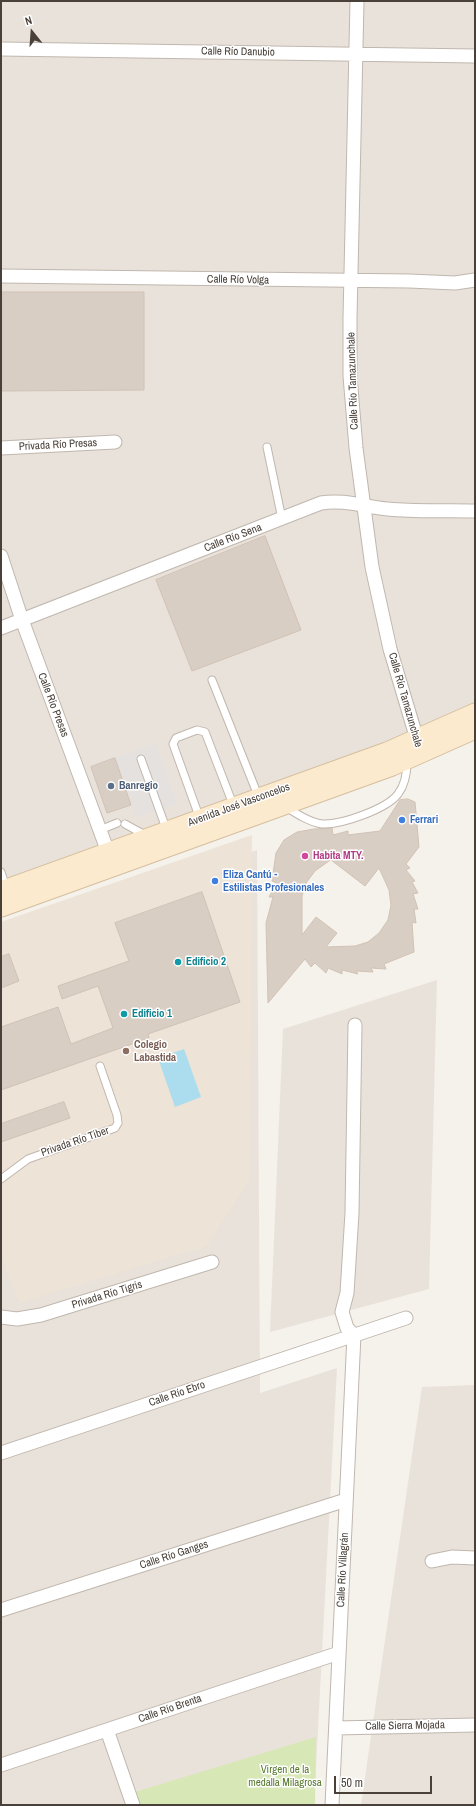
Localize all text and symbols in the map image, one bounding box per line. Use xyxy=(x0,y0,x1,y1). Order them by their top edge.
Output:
north arrow xyxy=(12,12,52,52)
text: N xyxy=(23,13,34,28)
street label: Calle Río Danubio xyxy=(201,45,275,59)
street label: Calle Río Volga xyxy=(207,273,269,287)
street label: Calle Río Tamazunchale xyxy=(345,332,361,430)
street label: Privada Río Presas xyxy=(19,436,97,454)
street label: Calle Río Sena xyxy=(202,521,264,555)
street label: Calle Río Tamazunchale xyxy=(385,651,425,749)
street label: Calle Río Presas xyxy=(35,671,71,739)
place label: Banregio xyxy=(119,779,158,793)
street label: Avenida José Vasconcelos xyxy=(186,780,292,830)
marker: Banregio xyxy=(106,781,116,791)
place label: Ferrari xyxy=(410,813,438,827)
marker: Ferrari xyxy=(397,815,407,825)
place label: Habita MTY. xyxy=(313,849,364,863)
marker: Habita MTY. xyxy=(300,851,310,861)
place label: Eliza Cantú - Estilistas Profesionales xyxy=(223,868,324,894)
marker: Eliza Cantú - Estilistas Profesionales xyxy=(210,876,220,886)
place label: Edificio 2 xyxy=(186,955,226,969)
marker: Edificio 2 xyxy=(173,957,183,967)
place label: Edificio 1 xyxy=(132,1007,172,1021)
marker: Edificio 1 xyxy=(119,1009,129,1019)
place label: Colegio Labastida xyxy=(134,1038,176,1064)
marker: Colegio Labastida xyxy=(121,1046,131,1056)
street label: Privada Río Tiber xyxy=(39,1124,111,1160)
street label: Privada Río Tigris xyxy=(70,1278,144,1312)
street label: Calle Río Ebro xyxy=(147,1378,207,1410)
street label: Calle Río Villagrán xyxy=(334,1532,352,1608)
street label: Calle Río Ganges xyxy=(138,1538,210,1572)
street label: Calle Río Brenta xyxy=(137,1692,203,1726)
street label: Calle Sierra Mojada xyxy=(365,1719,445,1733)
park label: Virgen de la medalla Milagrosa xyxy=(248,1763,322,1789)
scale bar xyxy=(336,1768,434,1794)
text: 50 m xyxy=(341,1775,363,1791)

